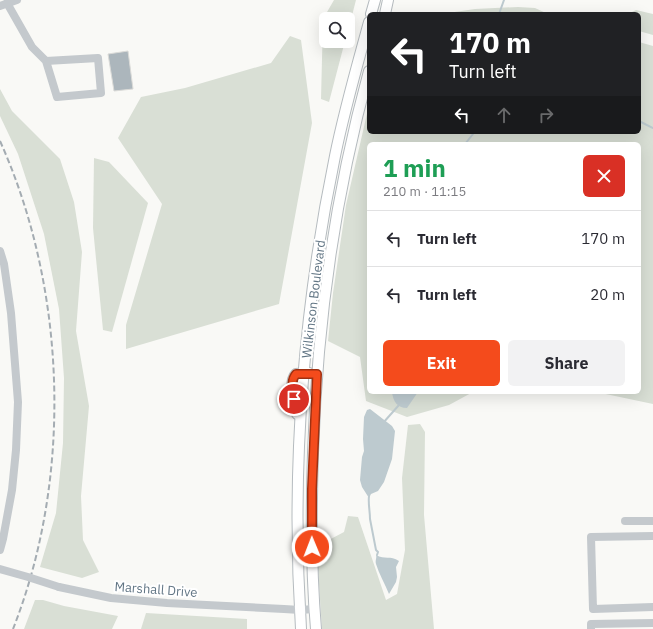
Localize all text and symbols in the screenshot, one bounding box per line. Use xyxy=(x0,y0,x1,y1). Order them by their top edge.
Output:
map controls xyxy=(319,12,355,48)
button: search xyxy=(319,12,355,48)
text: 170 m xyxy=(449,24,531,61)
icon: left xyxy=(383,28,435,80)
text: Turn left xyxy=(449,60,517,83)
icon: left xyxy=(451,104,473,126)
icon: ahead xyxy=(493,104,515,126)
icon: right xyxy=(535,104,557,126)
text: 1 min xyxy=(383,152,446,184)
button: close xyxy=(583,155,625,197)
text: 210 m · 11:15 xyxy=(383,183,466,200)
icon: left xyxy=(383,228,405,250)
text: Turn left xyxy=(417,229,477,248)
text: 170 m xyxy=(581,229,625,248)
street label: Wilkinson Boulevard xyxy=(298,239,329,359)
icon: left xyxy=(383,284,405,306)
text: Turn left xyxy=(417,285,477,304)
text: 20 m xyxy=(590,285,625,304)
button: Exit xyxy=(383,340,500,386)
button: Share xyxy=(508,340,625,386)
pin xyxy=(277,382,311,416)
icon: arrive xyxy=(283,388,305,410)
position arrow xyxy=(291,526,333,568)
street label: Marshall Drive xyxy=(114,578,198,601)

